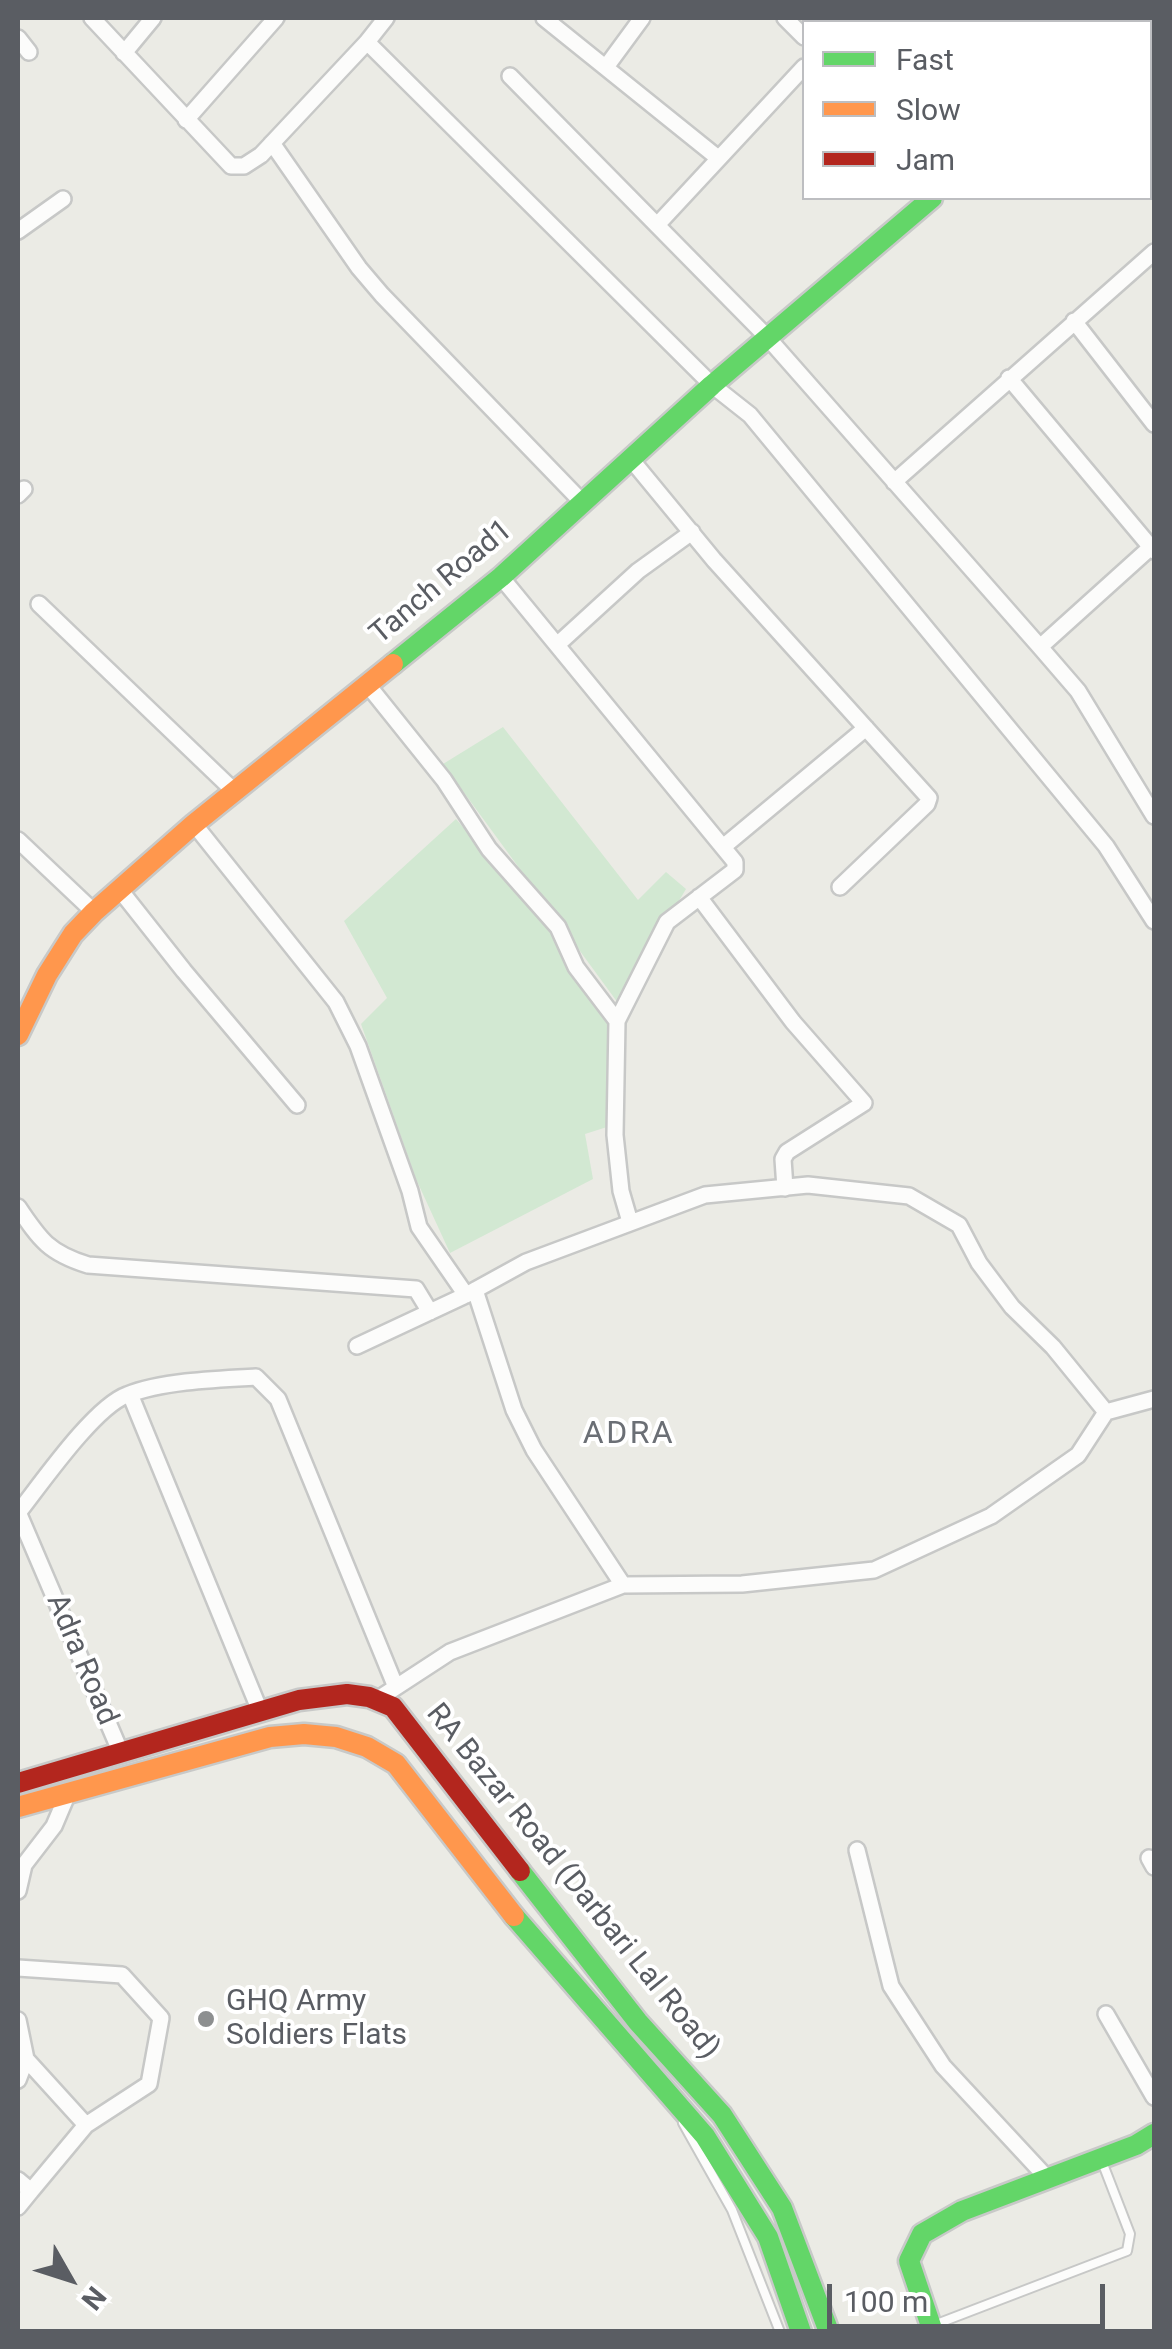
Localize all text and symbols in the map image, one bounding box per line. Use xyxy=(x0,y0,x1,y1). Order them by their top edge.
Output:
legend xyxy=(802,20,1152,200)
text: Fast xyxy=(896,42,954,77)
text: Slow xyxy=(896,92,961,127)
text: Jam xyxy=(896,142,955,177)
street label: Tanch Road1 xyxy=(364,513,520,653)
district label: ADRA xyxy=(583,1416,675,1454)
street label: Adra Road xyxy=(37,1589,125,1731)
street label: RA Bazar Road (Darbari Lal Road) xyxy=(417,1697,727,2067)
place label: GHQ Army Soldiers Flats xyxy=(226,1984,407,2054)
marker: GHQ Army Soldiers Flats xyxy=(195,2008,217,2030)
north arrow xyxy=(20,2229,120,2329)
scale bar xyxy=(832,2264,1110,2326)
text: N xyxy=(75,2280,113,2316)
text: 100 m xyxy=(844,2284,928,2319)

